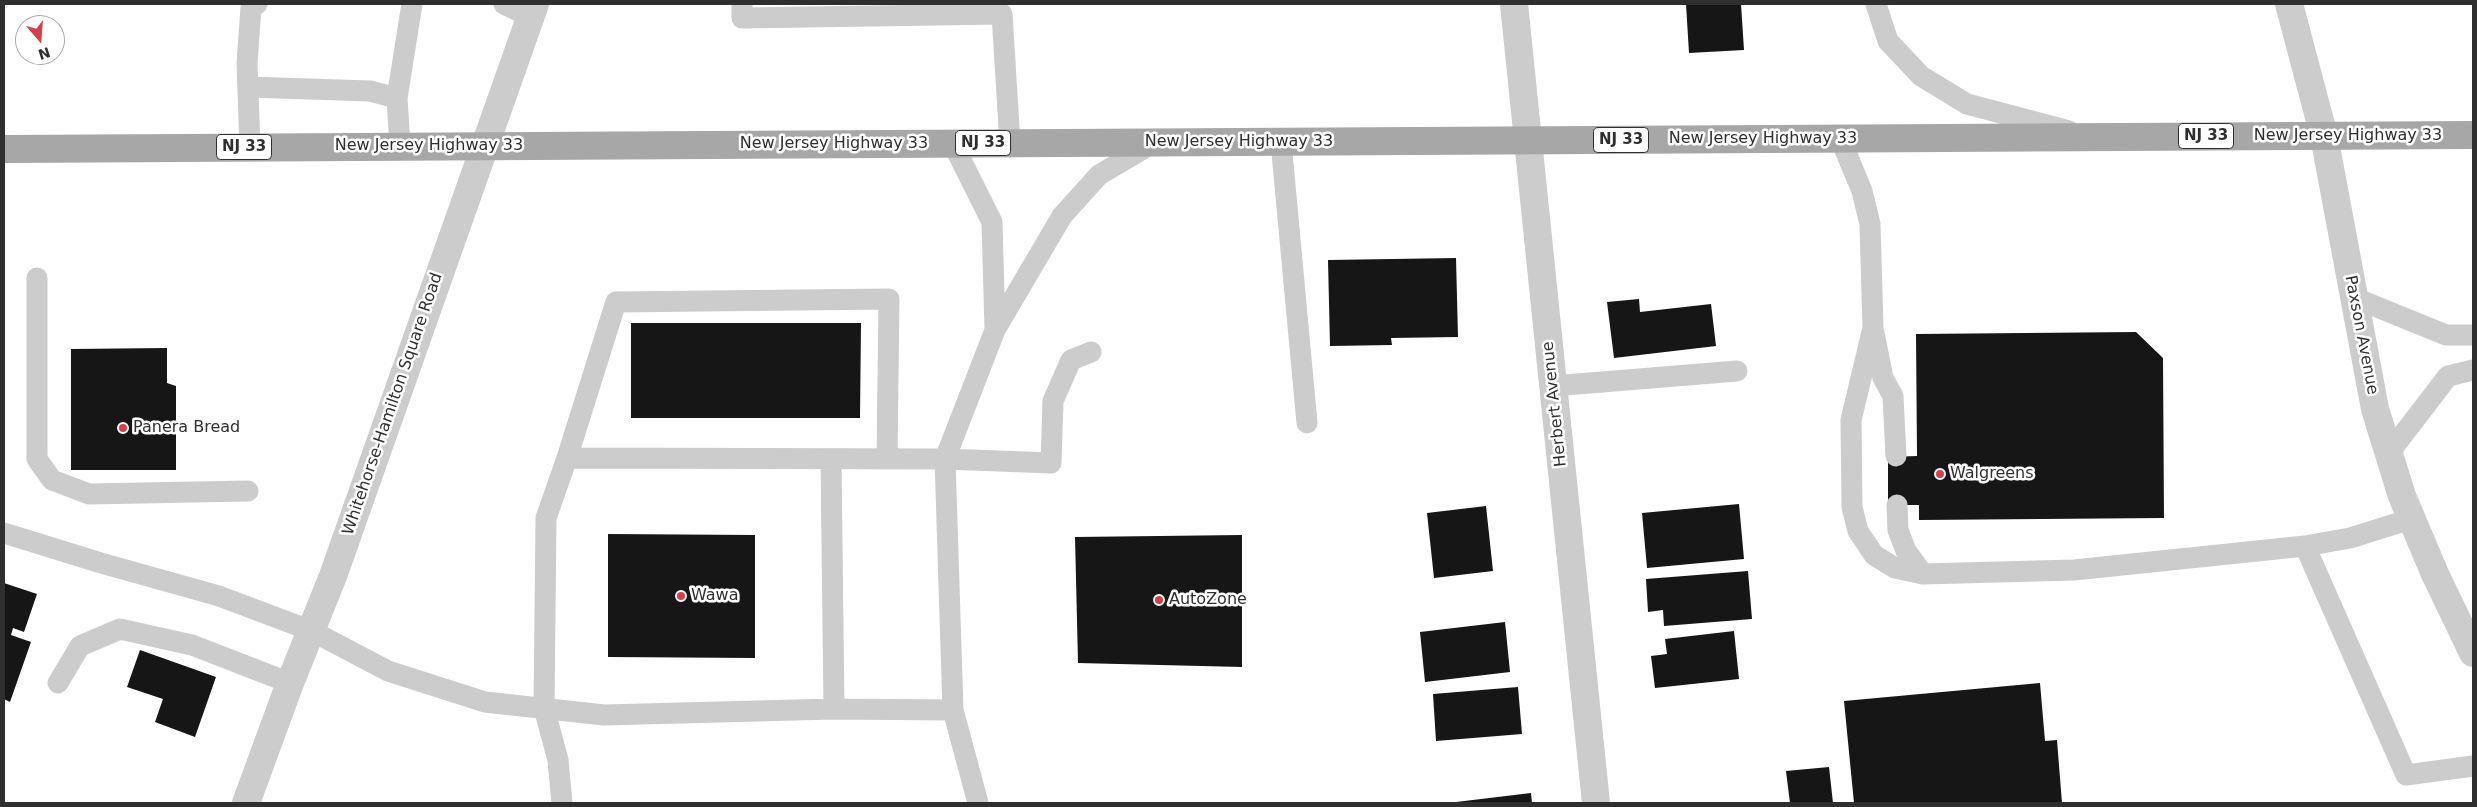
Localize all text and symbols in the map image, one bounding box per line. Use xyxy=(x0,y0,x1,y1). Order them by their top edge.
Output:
north arrow xyxy=(15,15,65,65)
text: N xyxy=(36,44,52,63)
road number: NJ 33 xyxy=(2178,124,2234,148)
street label: New Jersey Highway 33 xyxy=(2254,126,2442,146)
road number: NJ 33 xyxy=(1594,128,1648,152)
street label: New Jersey Highway 33 xyxy=(1669,129,1857,149)
road number: NJ 33 xyxy=(956,130,1010,156)
street label: New Jersey Highway 33 xyxy=(1145,132,1333,152)
road number: NJ 33 xyxy=(216,134,272,160)
street label: New Jersey Highway 33 xyxy=(740,134,928,154)
street label: New Jersey Highway 33 xyxy=(335,136,523,156)
street label: Whitehorse-Hamilton Square Road xyxy=(339,270,447,538)
street label: Paxson Avenue xyxy=(2340,274,2382,396)
street label: Herbert Avenue xyxy=(1539,340,1571,468)
place label: Panera Bread xyxy=(133,418,240,438)
marker: Panera Bread xyxy=(117,422,129,434)
place label: Walgreens xyxy=(1950,464,2034,484)
marker: Walgreens xyxy=(1934,468,1946,480)
place label: Wawa xyxy=(691,586,738,606)
marker: Wawa xyxy=(675,590,687,602)
place label: AutoZone xyxy=(1169,590,1247,610)
marker: AutoZone xyxy=(1153,594,1165,606)

